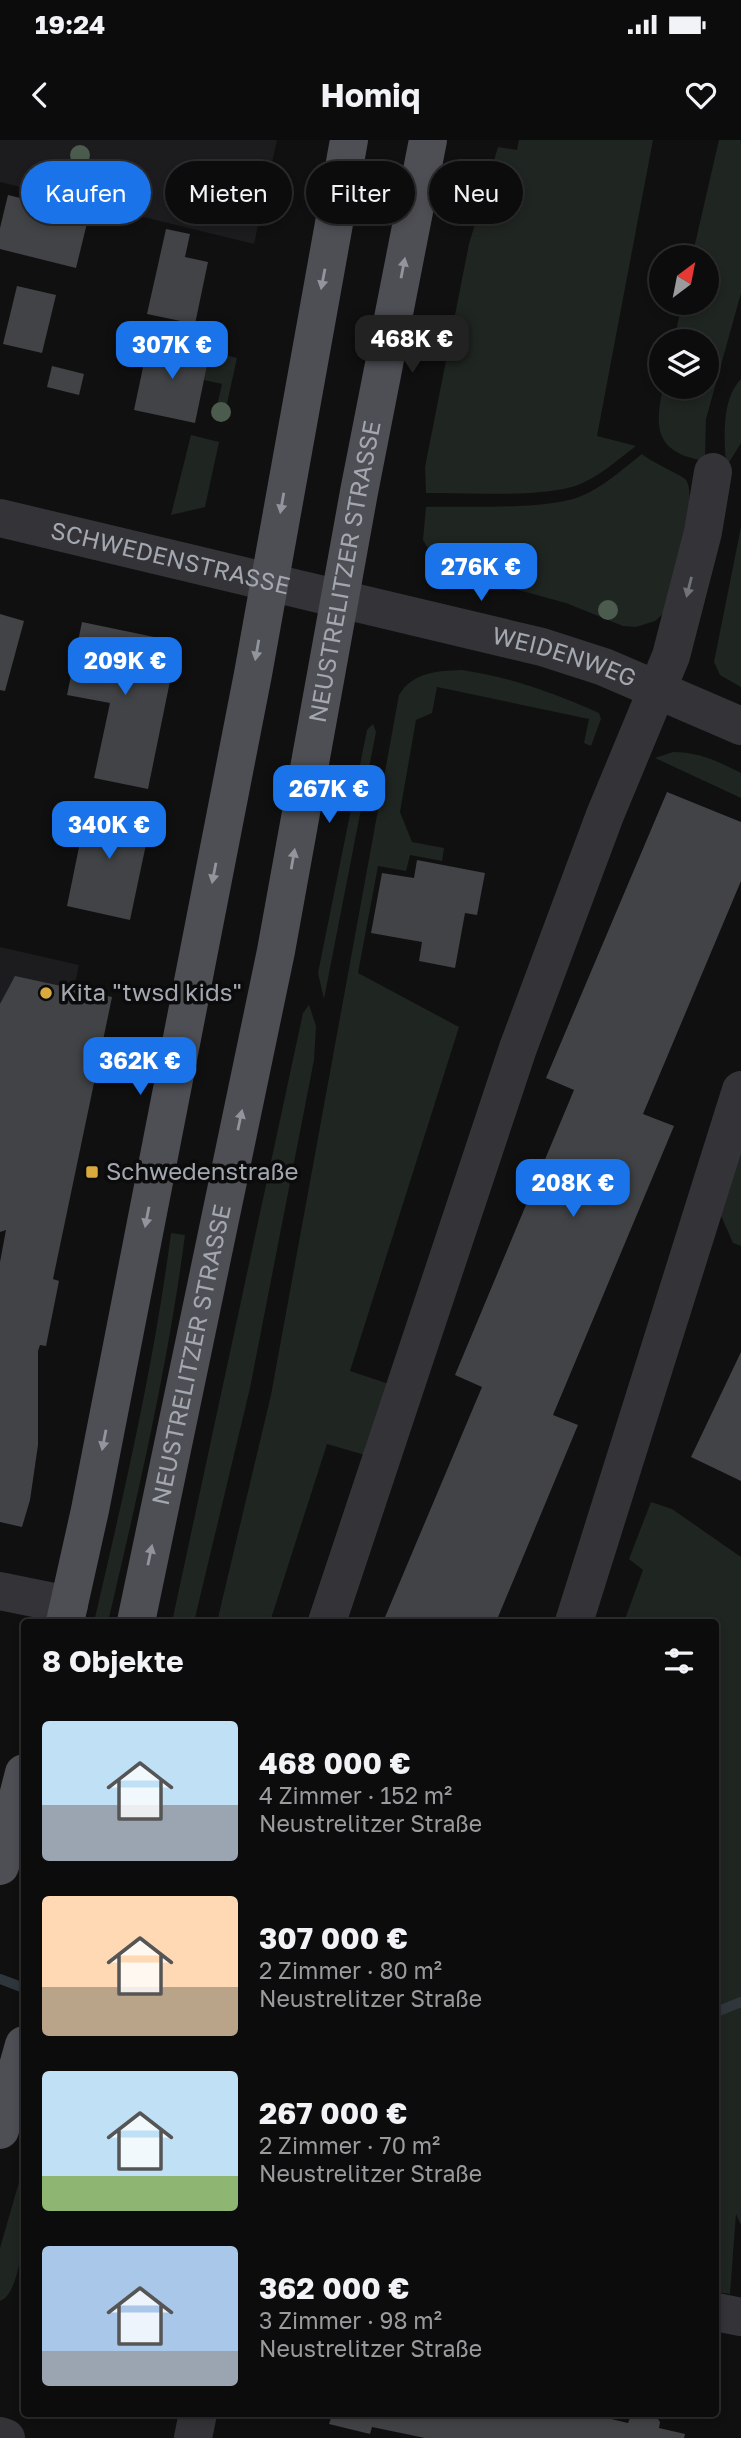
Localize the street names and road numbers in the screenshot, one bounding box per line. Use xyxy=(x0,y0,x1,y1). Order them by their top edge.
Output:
street label: NEUSTRELITZER STRASSE xyxy=(302,418,386,725)
street label: SCHWEDENSTRASSE xyxy=(48,515,293,600)
street label: WEIDENWEG xyxy=(490,620,641,692)
street label: NEUSTRELITZER STRASSE xyxy=(145,1201,236,1507)

